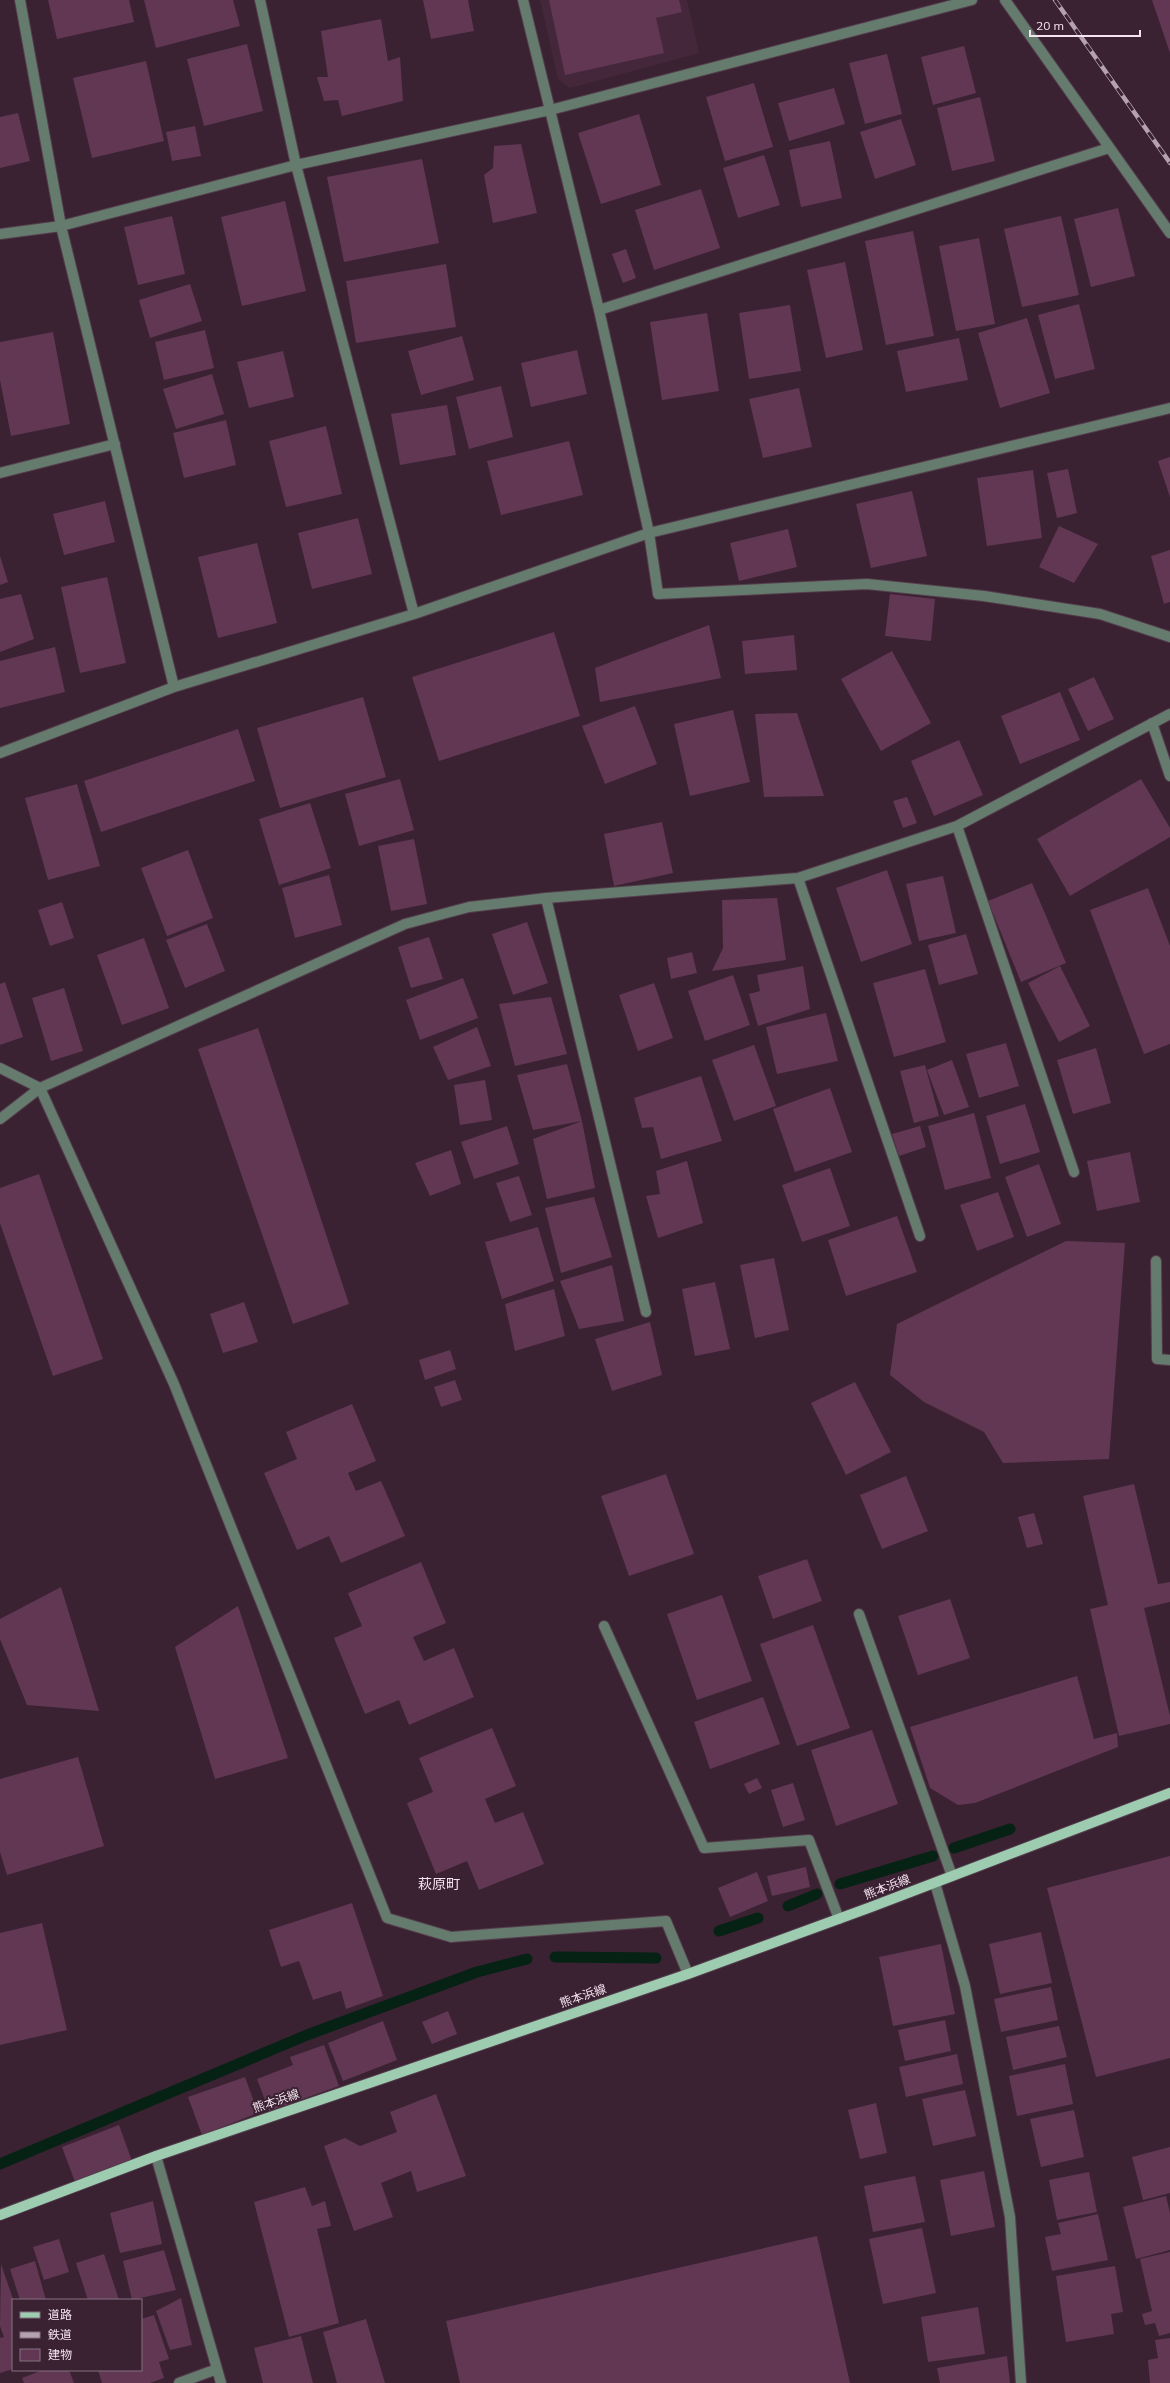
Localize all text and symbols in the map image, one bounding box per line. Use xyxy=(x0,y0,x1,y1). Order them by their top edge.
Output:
scale bar xyxy=(1030,12,1140,38)
text: 20 m xyxy=(1036,18,1064,33)
street label: 熊本浜線 xyxy=(862,1871,912,1902)
district label: 萩原町 xyxy=(418,1875,460,1893)
street label: 熊本浜線 xyxy=(558,1981,608,2010)
street label: 熊本浜線 xyxy=(251,2086,301,2115)
legend xyxy=(12,2299,142,2371)
text: 道路 xyxy=(48,2307,72,2322)
text: 鉄道 xyxy=(48,2327,72,2342)
text: 建物 xyxy=(48,2347,72,2362)

